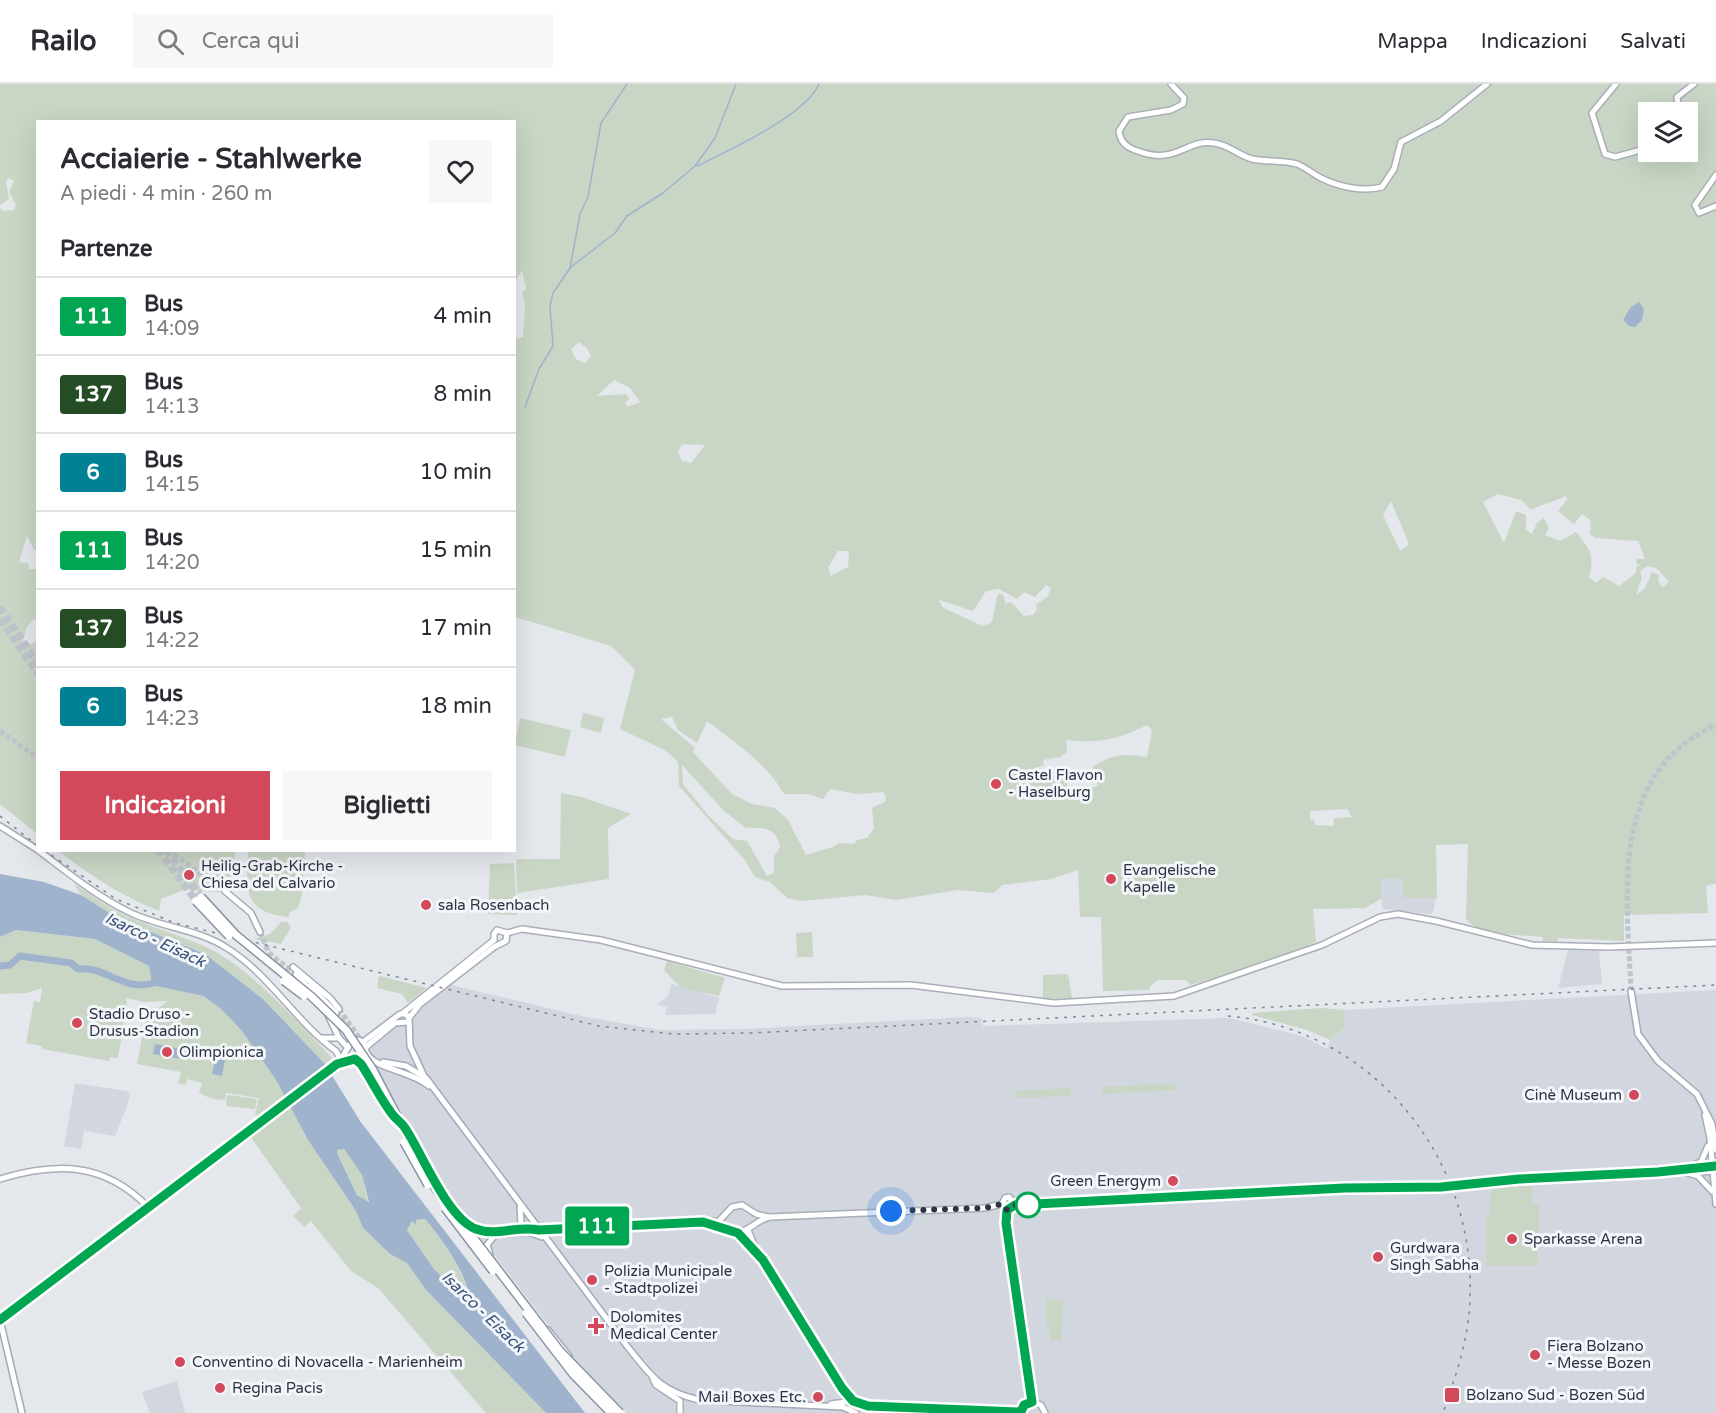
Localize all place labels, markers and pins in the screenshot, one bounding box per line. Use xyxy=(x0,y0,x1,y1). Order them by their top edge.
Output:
place label: Castel Flavon - Haselburg xyxy=(1008,766,1103,801)
marker: Castel Flavon - Haselburg xyxy=(989,777,1003,791)
place label: Heilig-Grab-Kirche - Chiesa del Calvario xyxy=(201,857,343,892)
place label: Evangelische Kapelle xyxy=(1123,861,1216,896)
marker: Heilig-Grab-Kirche - Chiesa del Calvario xyxy=(182,868,196,882)
marker: Evangelische Kapelle xyxy=(1104,872,1118,886)
place label: sala Rosenbach xyxy=(438,896,549,914)
marker: sala Rosenbach xyxy=(419,898,433,912)
place label: Stadio Druso - Drusus-Stadion xyxy=(89,1005,199,1040)
marker: Stadio Druso - Drusus-Stadion xyxy=(70,1016,84,1030)
place label: Olimpionica xyxy=(179,1043,264,1061)
marker: Olimpionica xyxy=(160,1045,174,1059)
place label: Cinè Museum xyxy=(1524,1086,1622,1104)
marker: Cinè Museum xyxy=(1627,1088,1641,1102)
place label: Green Energym xyxy=(1050,1172,1161,1190)
marker: Green Energym xyxy=(1166,1174,1180,1188)
unlabelled marker xyxy=(1015,1192,1041,1218)
place label: Sparkasse Arena xyxy=(1524,1230,1643,1248)
marker: Sparkasse Arena xyxy=(1505,1232,1519,1246)
place label: Gurdwara Singh Sabha xyxy=(1390,1239,1479,1274)
marker: Gurdwara Singh Sabha xyxy=(1371,1250,1385,1264)
place label: Polizia Municipale - Stadtpolizei xyxy=(604,1262,732,1297)
marker: Polizia Municipale - Stadtpolizei xyxy=(585,1273,599,1287)
place label: Dolomites Medical Center xyxy=(610,1308,718,1343)
marker: Dolomites Medical Center xyxy=(587,1317,605,1335)
place label: Fiera Bolzano - Messe Bozen xyxy=(1547,1337,1651,1372)
marker: Fiera Bolzano - Messe Bozen xyxy=(1528,1348,1542,1362)
place label: Conventino di Novacella - Marienheim xyxy=(192,1353,463,1371)
marker: Conventino di Novacella - Marienheim xyxy=(173,1355,187,1369)
place label: Regina Pacis xyxy=(232,1379,323,1397)
marker: Regina Pacis xyxy=(213,1381,227,1395)
marker: Bolzano Sud - Bozen Süd xyxy=(1443,1386,1461,1404)
place label: Bolzano Sud - Bozen Süd xyxy=(1466,1386,1645,1404)
place label: Mail Boxes Etc. xyxy=(698,1388,806,1406)
marker: Mail Boxes Etc. xyxy=(811,1390,825,1404)

